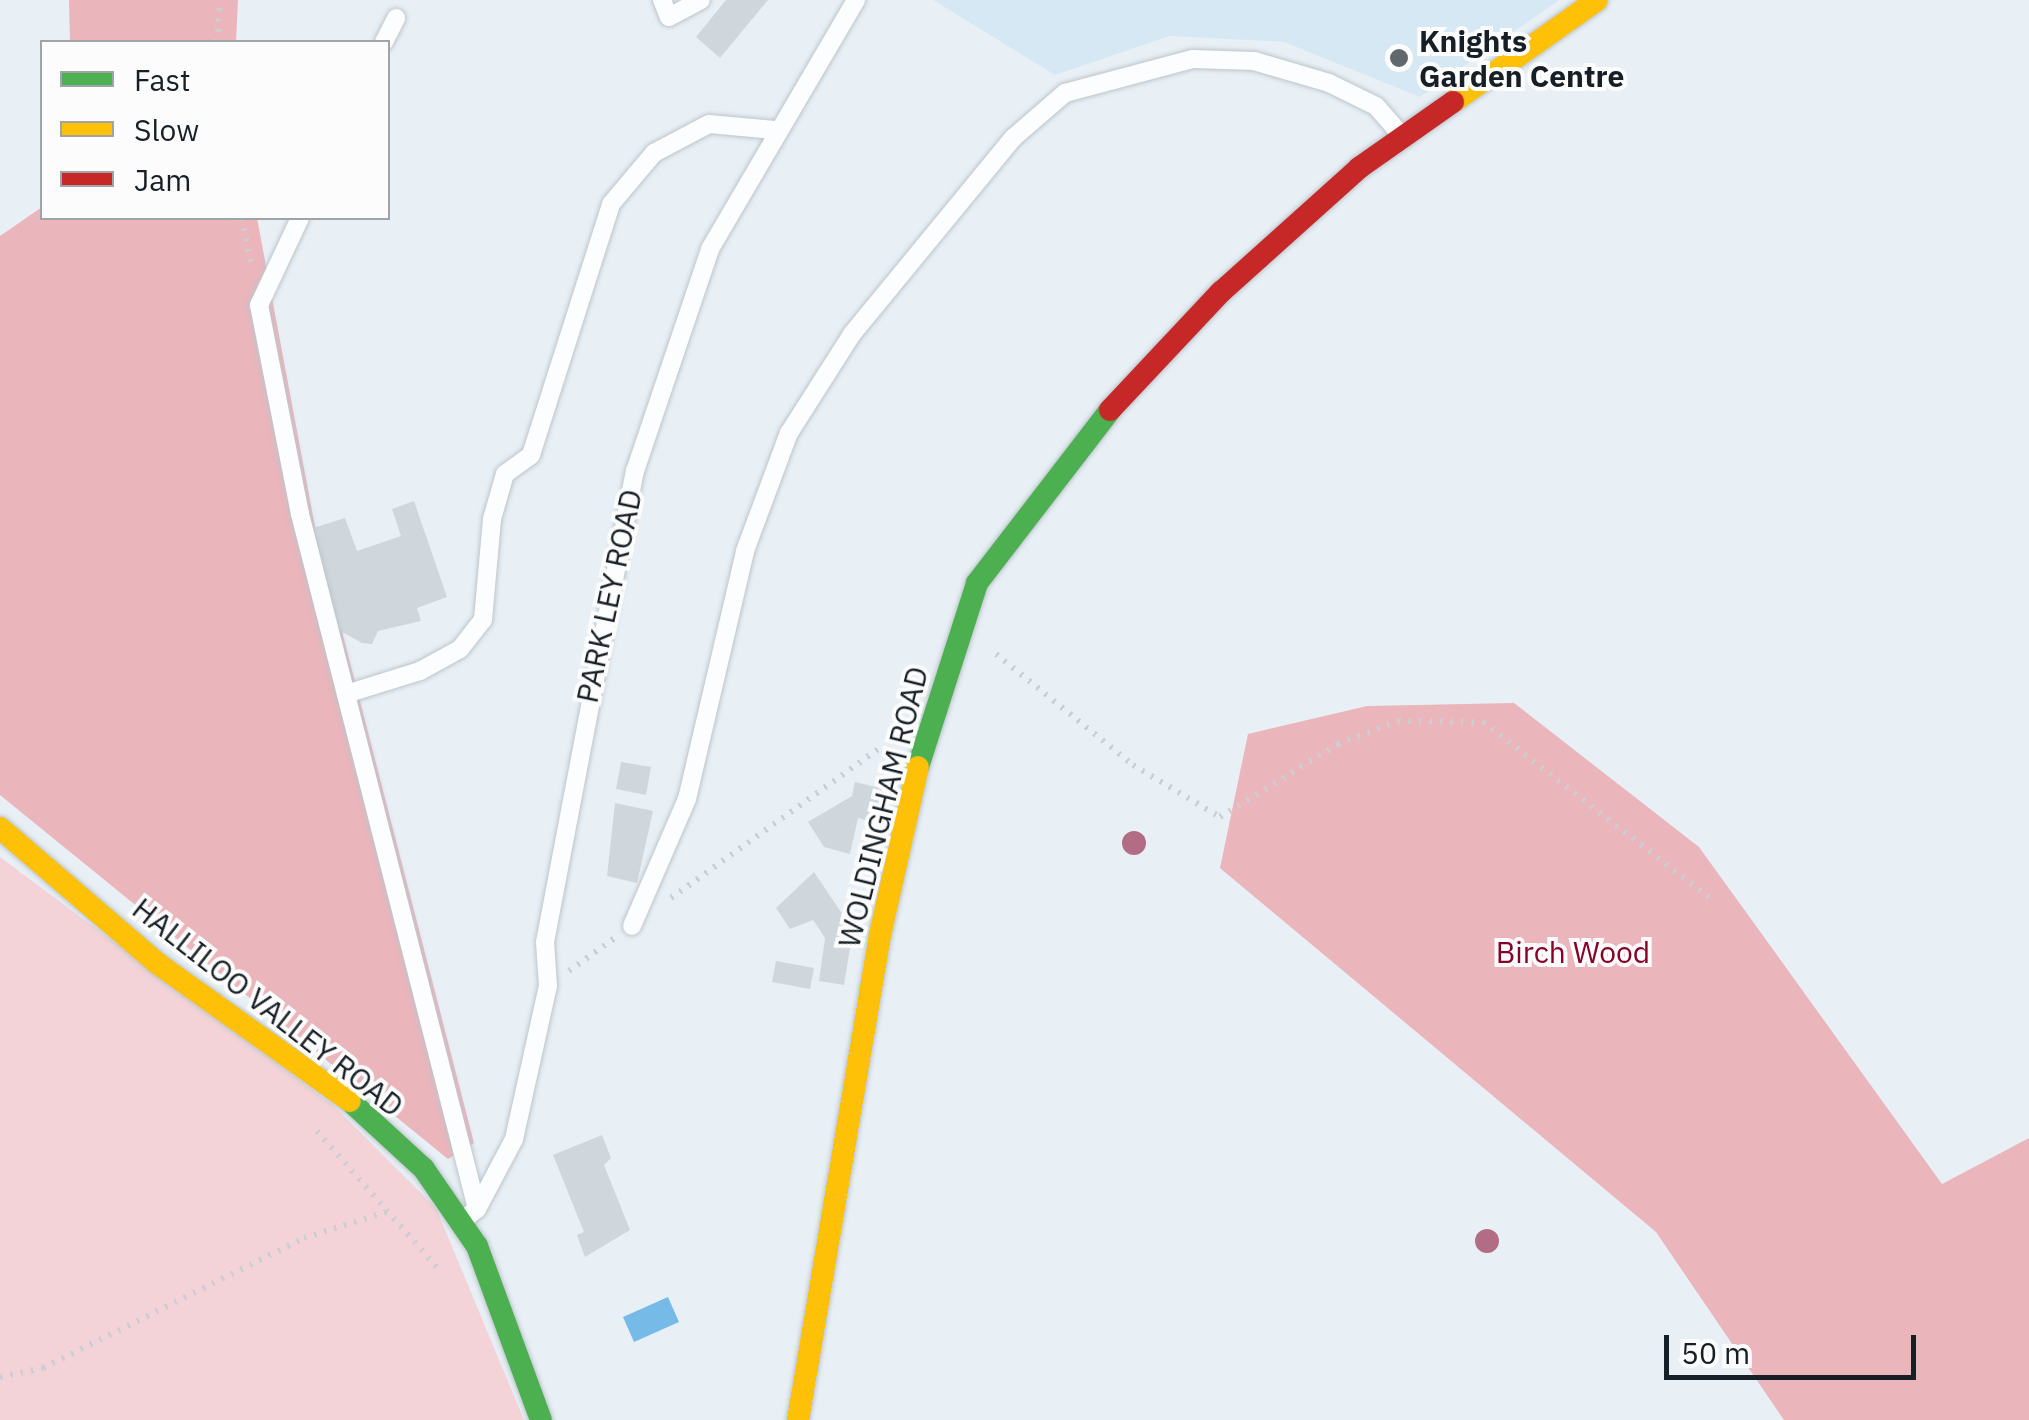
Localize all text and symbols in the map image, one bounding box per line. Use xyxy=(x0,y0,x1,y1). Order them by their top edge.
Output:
place label: Knights Garden Centre xyxy=(1419,23,1624,94)
legend xyxy=(40,40,390,220)
marker: Knights Garden Centre xyxy=(1388,47,1410,69)
text: Fast xyxy=(134,60,191,99)
text: Slow xyxy=(134,110,199,149)
text: Jam xyxy=(134,160,192,199)
street label: PARK LEY ROAD xyxy=(569,486,649,706)
street label: WOLDINGHAM ROAD xyxy=(831,663,935,951)
street label: HALLILOO VALLEY ROAD xyxy=(126,890,410,1124)
park label: Birch Wood xyxy=(1496,934,1650,970)
scale bar xyxy=(1669,1315,1922,1377)
text: 50 m xyxy=(1681,1333,1750,1372)

